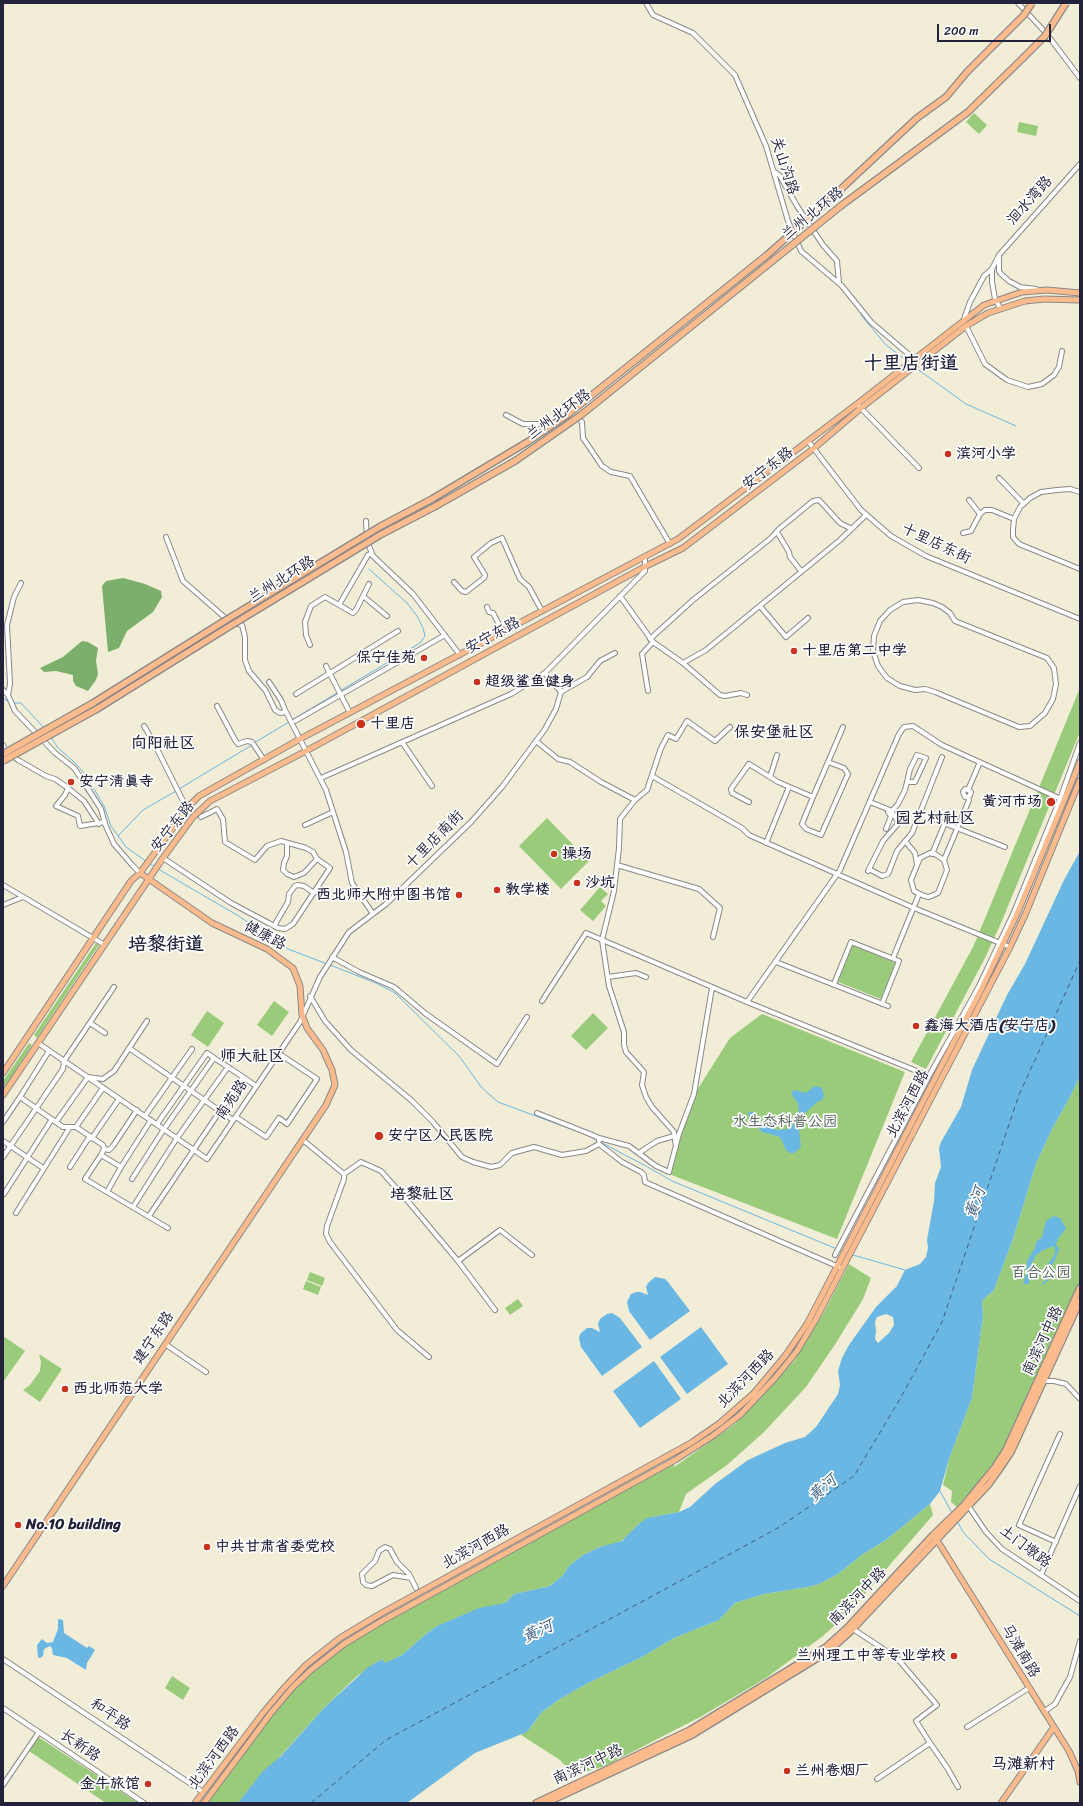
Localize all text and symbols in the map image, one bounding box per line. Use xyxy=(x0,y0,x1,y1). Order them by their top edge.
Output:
scale bar xyxy=(939,16,1053,42)
text: 200 m xyxy=(944,20,978,42)
street label: 关山沟路 xyxy=(766,135,802,197)
street label: 洄水湾路 xyxy=(1003,173,1057,229)
street label: 兰州北环路 xyxy=(778,183,848,245)
district label: 十里店街道 xyxy=(864,353,958,375)
street label: 兰州北环路 xyxy=(523,386,595,444)
street label: 安宁东路 xyxy=(739,443,797,495)
place label: 滨河小学 xyxy=(956,445,1016,463)
marker: 滨河小学 xyxy=(943,449,953,459)
street label: 十里店东街 xyxy=(898,520,974,568)
street label: 兰州北环路 xyxy=(245,552,319,608)
street label: 安宁东路 xyxy=(462,614,524,658)
place label: 十里店第二中学 xyxy=(802,642,907,660)
marker: 十里店第二中学 xyxy=(789,646,799,656)
place label: 保宁佳苑 xyxy=(356,649,416,667)
marker: 保宁佳苑 xyxy=(419,653,429,663)
place label: 超级鲨鱼健身 xyxy=(485,673,575,691)
marker: 超级鲨鱼健身 xyxy=(472,677,482,687)
place label: 十里店 xyxy=(370,715,415,733)
marker: 十里店 xyxy=(355,718,367,730)
district label: 保安堡社区 xyxy=(734,723,814,743)
district label: 向阳社区 xyxy=(131,734,195,754)
place label: 安宁清真寺 xyxy=(79,773,154,791)
marker: 安宁清真寺 xyxy=(66,777,76,787)
place label: 黄河市场 xyxy=(982,793,1042,811)
marker: 黄河市场 xyxy=(1045,796,1057,808)
street label: 安宁东路 xyxy=(147,798,199,856)
street label: 十里店南街 xyxy=(402,807,468,873)
district label: 园艺村社区 xyxy=(895,809,975,829)
place label: 操场 xyxy=(562,845,592,863)
marker: 操场 xyxy=(549,849,559,859)
place label: 沙坑 xyxy=(585,874,615,892)
marker: 沙坑 xyxy=(572,878,582,888)
place label: 教学楼 xyxy=(505,881,550,899)
marker: 教学楼 xyxy=(492,885,502,895)
place label: 西北师大附中图书馆 xyxy=(316,886,451,904)
marker: 西北师大附中图书馆 xyxy=(454,890,464,900)
street label: 健康路 xyxy=(241,917,289,955)
district label: 培黎街道 xyxy=(128,934,204,956)
place label: 鑫海大酒店(安宁店) xyxy=(924,1017,1055,1035)
marker: 鑫海大酒店(安宁店) xyxy=(911,1021,921,1031)
district label: 师大社区 xyxy=(220,1047,284,1067)
street label: 北滨河西路 xyxy=(882,1067,934,1141)
street label: 南苑路 xyxy=(212,1076,252,1124)
park label: 水生态科普公园 xyxy=(733,1113,837,1131)
place label: 安宁区人民医院 xyxy=(388,1127,493,1145)
marker: 安宁区人民医院 xyxy=(373,1130,385,1142)
district label: 培黎社区 xyxy=(390,1185,454,1205)
water label: 黄河 xyxy=(962,1185,990,1221)
park label: 百合公园 xyxy=(1011,1264,1071,1282)
street label: 南滨河中路 xyxy=(1019,1303,1067,1379)
street label: 建宁东路 xyxy=(130,1308,178,1368)
street label: 北滨河西路 xyxy=(713,1346,779,1412)
place label: 西北师范大学 xyxy=(73,1380,163,1398)
marker: 西北师范大学 xyxy=(60,1384,70,1394)
water label: 黄河 xyxy=(805,1471,841,1507)
place label: No.10 building xyxy=(26,1516,121,1534)
marker: No.10 building xyxy=(13,1520,23,1530)
street label: 北滨河西路 xyxy=(439,1521,513,1573)
street label: 土门墩路 xyxy=(996,1522,1054,1572)
place label: 中共甘肃省委党校 xyxy=(215,1538,335,1556)
marker: 中共甘肃省委党校 xyxy=(202,1542,212,1552)
street label: 南滨河中路 xyxy=(825,1564,891,1630)
water label: 黄河 xyxy=(519,1617,557,1647)
street label: 马滩南路 xyxy=(997,1621,1043,1681)
place label: 兰州理工中等专业学校 xyxy=(796,1647,946,1665)
marker: 兰州理工中等专业学校 xyxy=(949,1651,959,1661)
street label: 和平路 xyxy=(86,1695,134,1735)
street label: 北滨河西路 xyxy=(184,1723,244,1793)
street label: 长新路 xyxy=(56,1726,104,1766)
street label: 南滨河中路 xyxy=(550,1741,626,1789)
district label: 马滩新村 xyxy=(991,1755,1055,1775)
place label: 兰州卷烟厂 xyxy=(795,1762,870,1780)
marker: 兰州卷烟厂 xyxy=(782,1766,792,1776)
place label: 金牛旅馆 xyxy=(80,1775,140,1793)
marker: 金牛旅馆 xyxy=(143,1779,153,1789)

